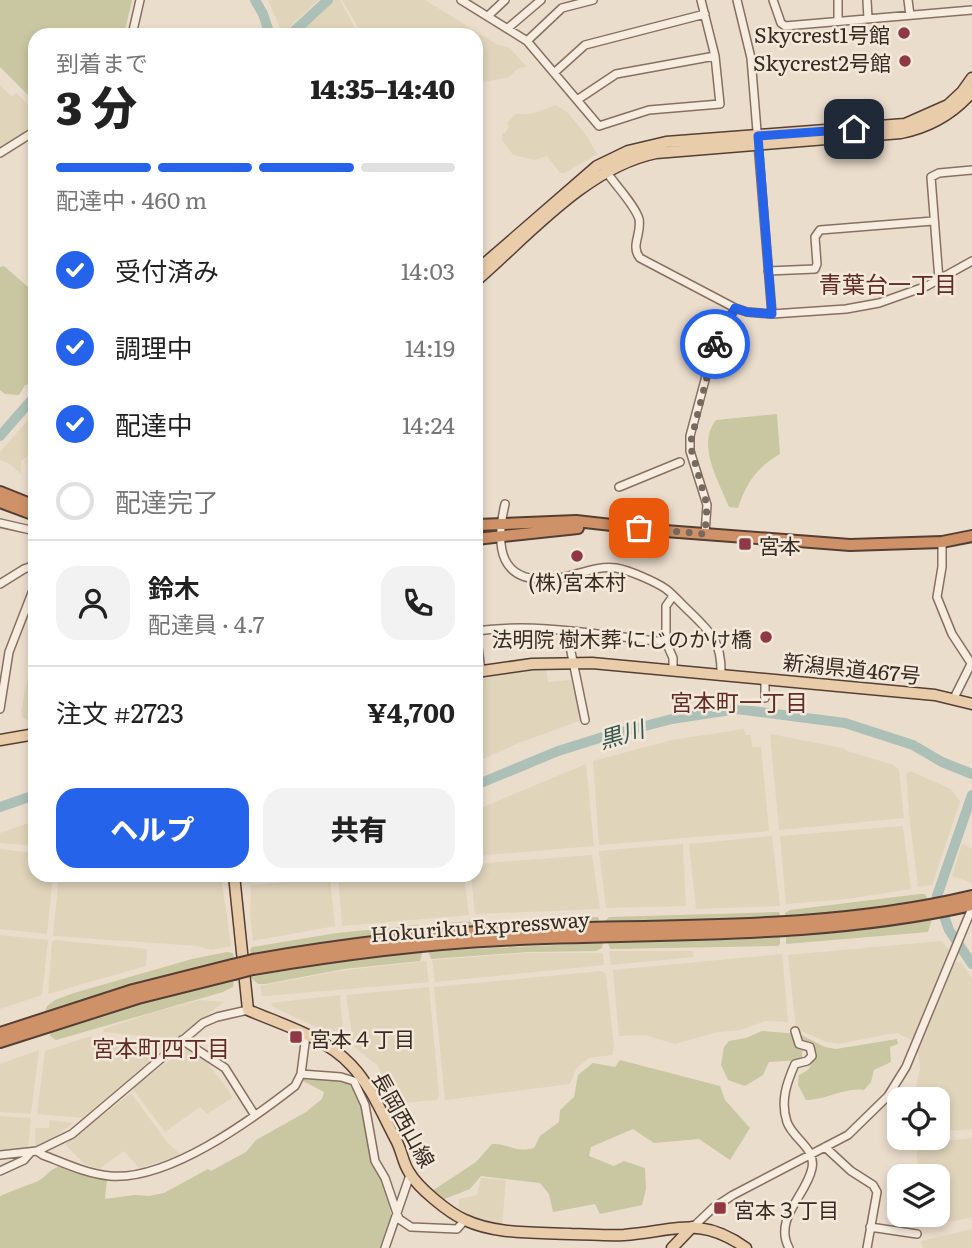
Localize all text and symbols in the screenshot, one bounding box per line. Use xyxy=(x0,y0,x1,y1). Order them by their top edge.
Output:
place label: Skycrest1号館 xyxy=(754,18,890,49)
marker: Skycrest1号館 xyxy=(896,25,912,41)
text: 到着まで xyxy=(56,45,148,79)
place label: Skycrest2号館 xyxy=(753,46,891,77)
marker: Skycrest2号館 xyxy=(897,53,913,69)
text: 14:35–14:40 xyxy=(310,68,455,107)
text: 3 分 xyxy=(56,71,137,139)
pin xyxy=(824,99,884,159)
icon: home xyxy=(835,110,873,148)
text: 配達中 · 460 m xyxy=(56,182,207,216)
text: 受付済み xyxy=(115,250,219,289)
icon: check xyxy=(56,251,94,289)
text: 14:03 xyxy=(401,253,455,287)
district label: 青葉台一丁目 xyxy=(819,266,957,300)
courier xyxy=(680,309,750,379)
icon: bike xyxy=(696,325,734,363)
text: 調理中 xyxy=(115,327,193,366)
icon: check xyxy=(56,328,94,366)
text: 14:19 xyxy=(405,330,455,364)
text: 配達中 xyxy=(115,404,193,443)
icon: check xyxy=(56,405,94,443)
text: 14:24 xyxy=(402,407,455,441)
text: 配達完了 xyxy=(115,481,219,520)
pin xyxy=(609,498,669,558)
icon: bag xyxy=(620,509,658,547)
place label: 宮本 xyxy=(759,529,801,560)
marker: 宮本 xyxy=(737,536,753,552)
marker: (株)宮本村 xyxy=(569,548,585,564)
place label: (株)宮本村 xyxy=(528,565,626,596)
button: person xyxy=(56,566,130,640)
button: phone xyxy=(381,566,455,640)
text: 鈴木 xyxy=(148,567,200,606)
text: 配達員 · 4.7 xyxy=(148,606,264,640)
place label: 法明院 樹木葬 にじのかけ橋 xyxy=(492,622,752,653)
marker: 法明院 樹木葬 にじのかけ橋 xyxy=(758,629,774,645)
street label: 新潟県道467号 xyxy=(782,644,922,690)
district label: 宮本町一丁目 xyxy=(670,684,808,718)
text: 注文 #2723 xyxy=(56,692,184,731)
text: ¥4,700 xyxy=(367,692,455,731)
water label: 黒川 xyxy=(594,709,651,756)
button: ヘルプ xyxy=(56,788,249,868)
button: 共有 xyxy=(263,788,455,868)
street label: Hokuriku Expressway xyxy=(369,902,592,948)
place label: 宮本４丁目 xyxy=(310,1022,415,1053)
marker: 宮本４丁目 xyxy=(288,1029,304,1045)
district label: 宮本町四丁目 xyxy=(92,1030,230,1064)
street label: 長岡西山線 xyxy=(366,1066,444,1172)
map controls xyxy=(887,1087,950,1227)
button: locate xyxy=(887,1087,950,1150)
button: layers xyxy=(887,1164,950,1227)
place label: 宮本３丁目 xyxy=(734,1193,839,1224)
marker: 宮本３丁目 xyxy=(712,1200,728,1216)

